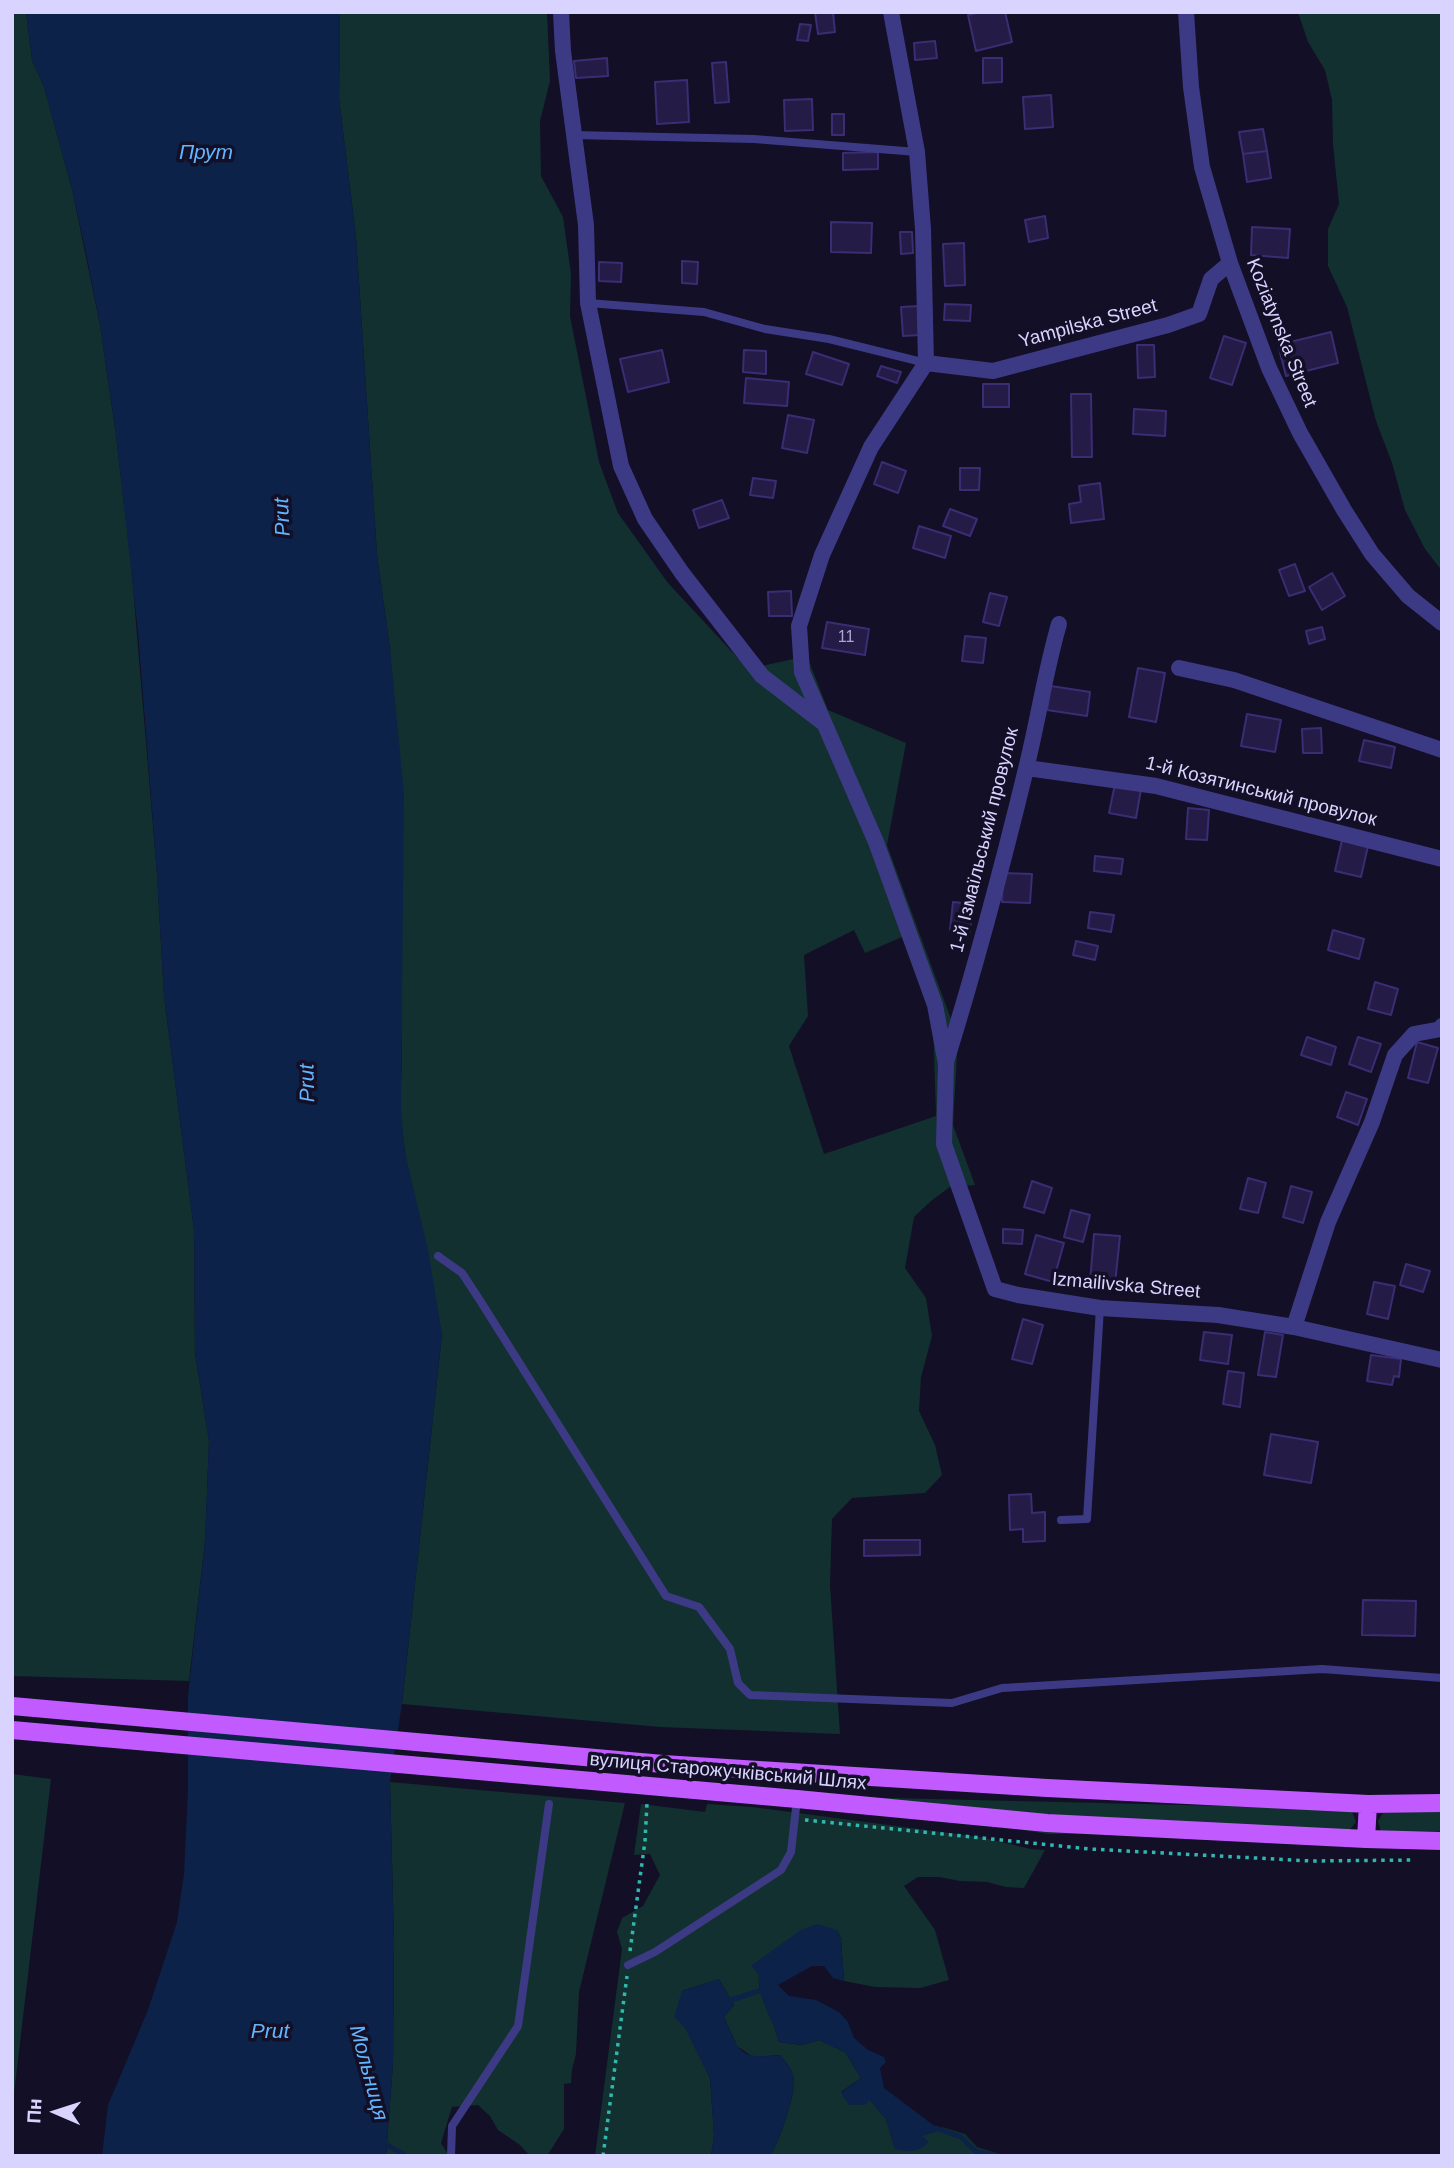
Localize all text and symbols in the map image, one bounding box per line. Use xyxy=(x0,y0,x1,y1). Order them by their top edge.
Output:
water label: Прут xyxy=(179,140,233,166)
street label: Koziatynska Street xyxy=(1241,255,1321,411)
street label: Yampilska Street xyxy=(1016,295,1160,353)
water label: Prut xyxy=(269,497,297,537)
house number: 11 xyxy=(838,628,854,648)
street label: 1-й Ізмаїльський провулок xyxy=(946,725,1024,955)
street label: 1-й Козятинський провулок xyxy=(1143,752,1379,832)
water label: Prut xyxy=(295,1064,321,1102)
street label: Izmailivska Street xyxy=(1051,1268,1201,1304)
street label: вулиця Старожучківський Шлях xyxy=(589,1749,867,1795)
water label: Prut xyxy=(251,2019,289,2045)
water label: Мольниця xyxy=(343,2022,393,2124)
north arrow xyxy=(21,2077,91,2147)
text: Пн xyxy=(23,2098,46,2124)

